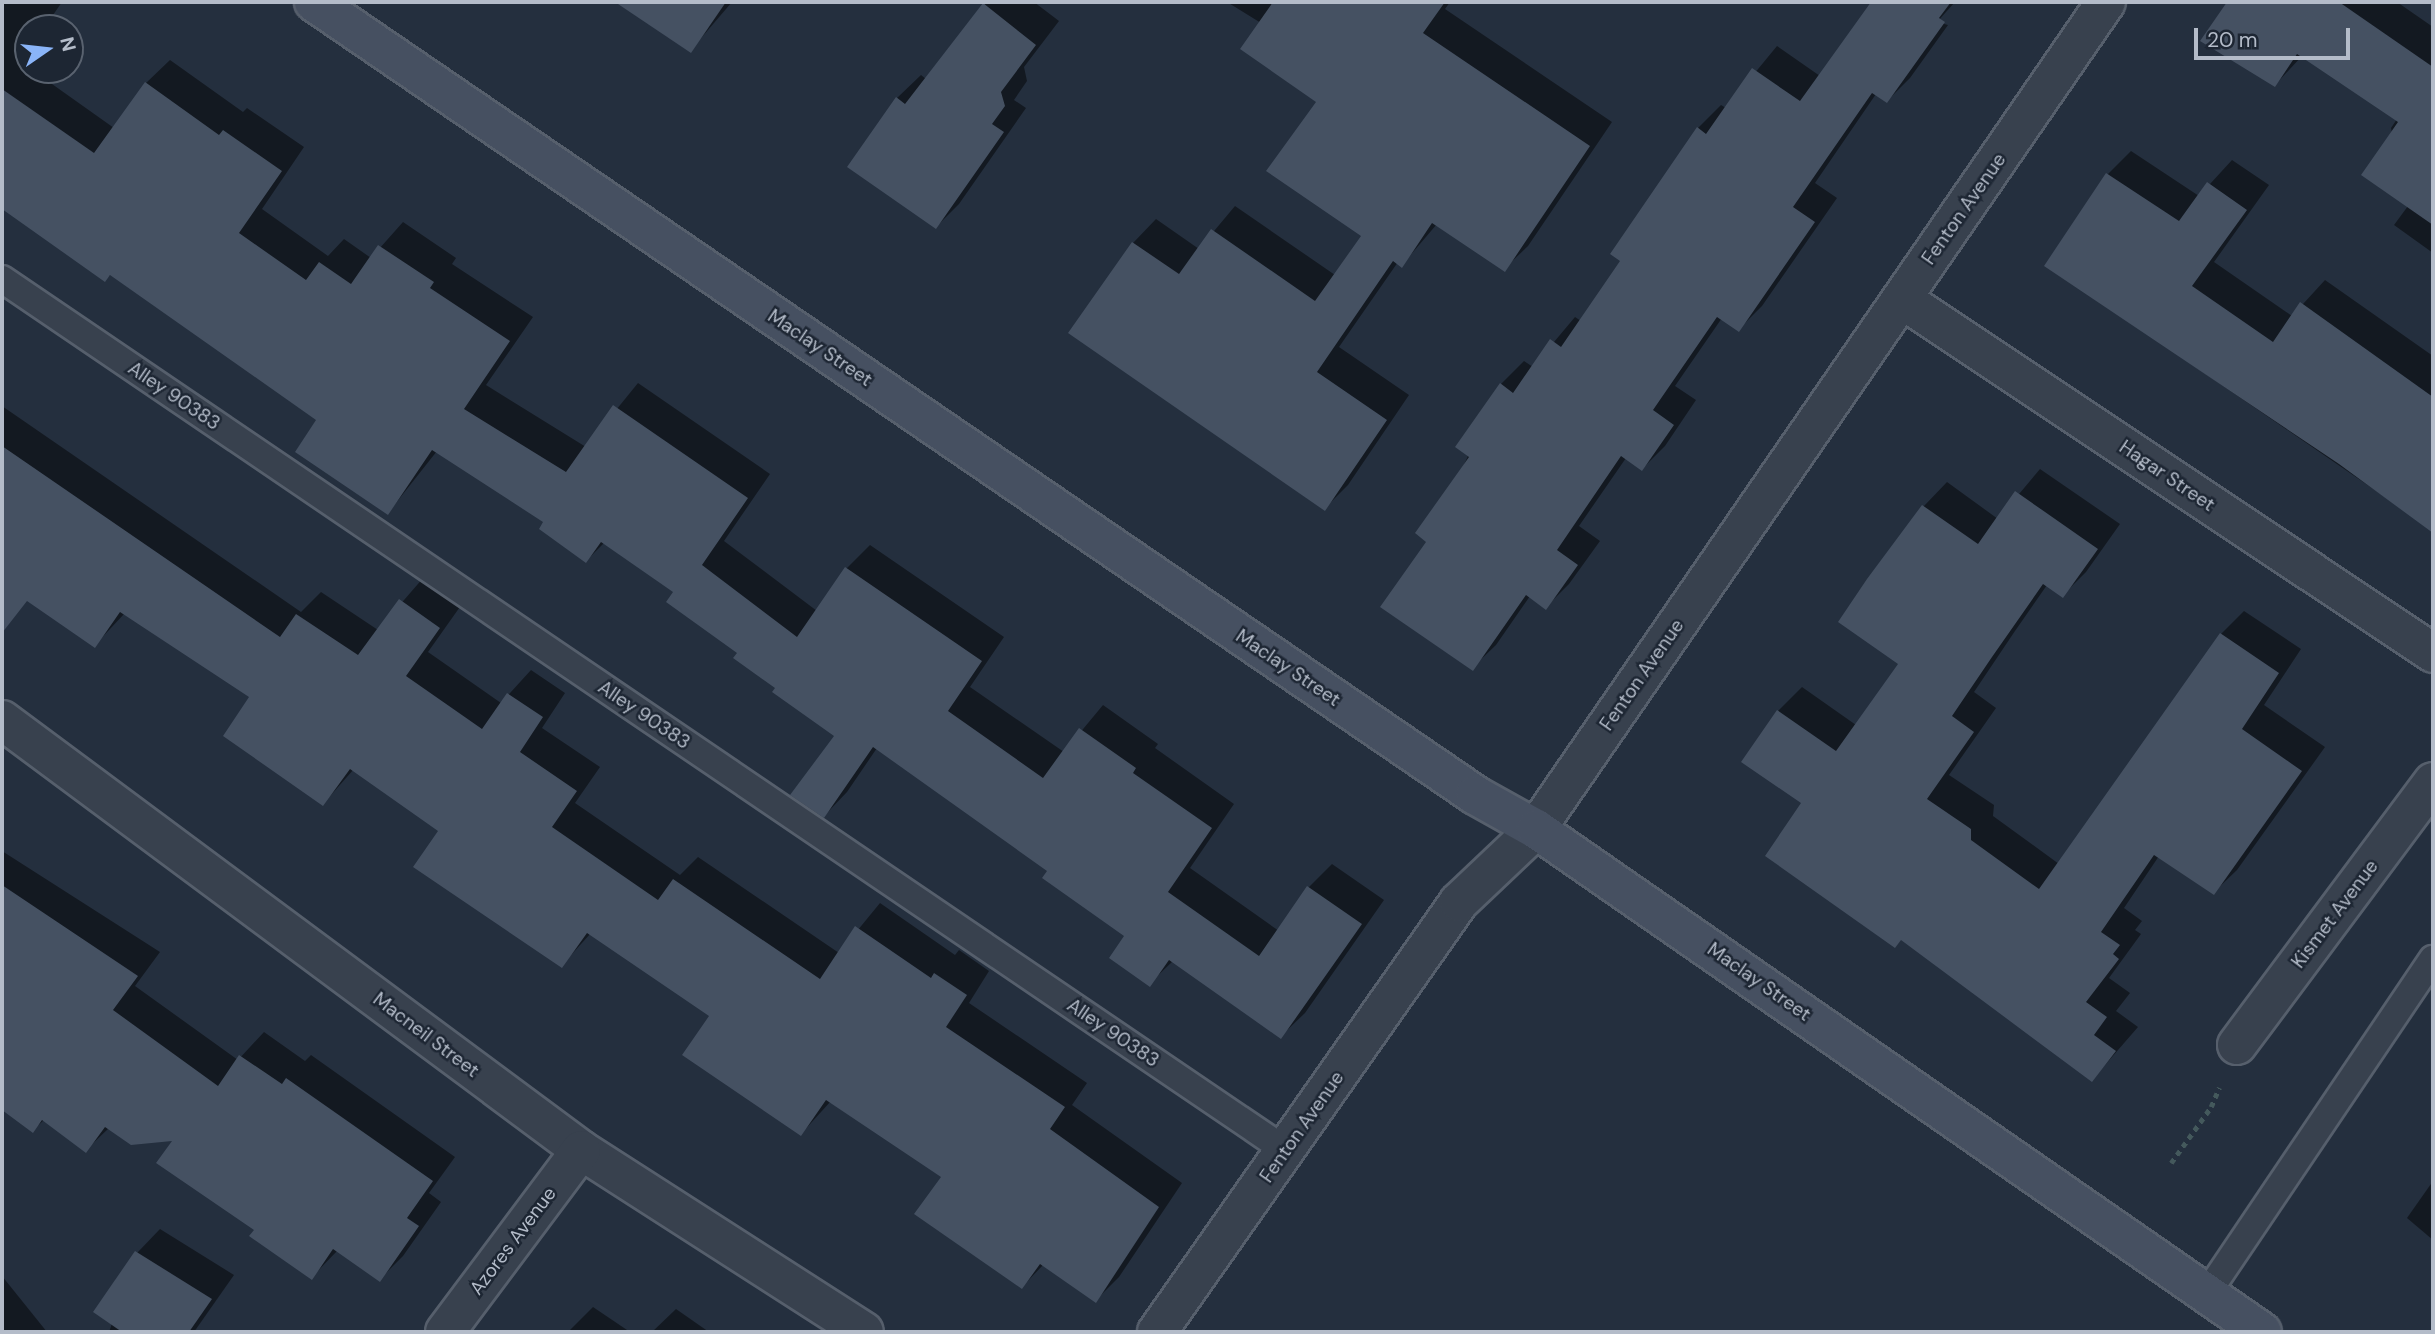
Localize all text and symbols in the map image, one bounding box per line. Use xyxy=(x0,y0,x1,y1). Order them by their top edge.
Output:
north arrow xyxy=(14,14,84,84)
scale bar xyxy=(2197,14,2353,58)
text: 20 m xyxy=(2207,26,2258,54)
text: N xyxy=(54,35,82,54)
street label: Fenton Avenue xyxy=(1917,149,2011,269)
street label: Maclay Street xyxy=(763,305,877,391)
street label: Alley 90383 xyxy=(124,357,224,435)
street label: Hagar Street xyxy=(2115,436,2219,516)
street label: Fenton Avenue xyxy=(1595,615,1689,735)
street label: Maclay Street xyxy=(1231,625,1345,711)
street label: Alley 90383 xyxy=(594,676,694,754)
street label: Kismet Avenue xyxy=(2287,855,2383,973)
street label: Maclay Street xyxy=(1703,938,1815,1026)
street label: Macneil Street xyxy=(369,988,483,1082)
street label: Alley 90383 xyxy=(1063,994,1163,1072)
street label: Fenton Avenue xyxy=(1255,1067,1349,1187)
street label: Azores Avenue xyxy=(465,1183,561,1299)

